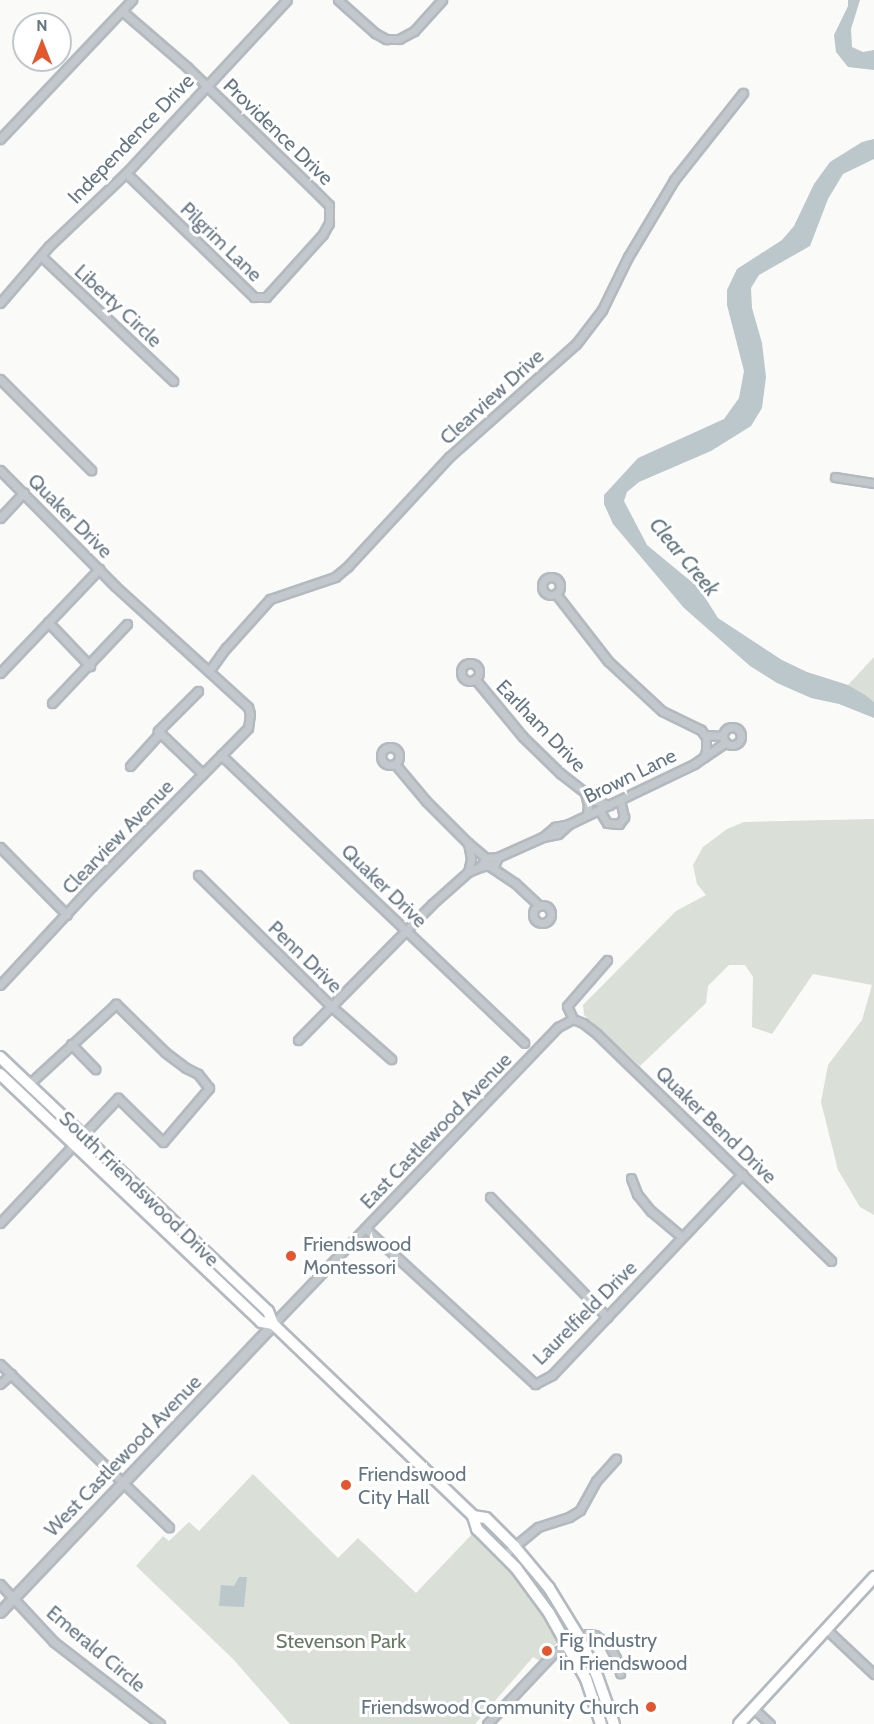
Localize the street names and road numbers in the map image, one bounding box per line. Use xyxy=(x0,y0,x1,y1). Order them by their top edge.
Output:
street label: Independence Drive xyxy=(63,69,199,209)
street label: Providence Drive xyxy=(218,74,338,190)
street label: Pilgrim Lane xyxy=(175,197,267,287)
street label: Liberty Circle xyxy=(69,260,167,352)
street label: Clearview Drive xyxy=(435,344,549,450)
street label: Quaker Drive xyxy=(23,469,117,563)
street label: Earlham Drive xyxy=(491,675,591,777)
street label: Brown Lane xyxy=(580,743,680,809)
street label: Clearview Avenue xyxy=(57,775,179,899)
street label: Quaker Drive xyxy=(336,839,432,933)
street label: Penn Drive xyxy=(263,916,347,998)
street label: East Castlewood Avenue xyxy=(355,1048,517,1214)
street label: Quaker Bend Drive xyxy=(651,1061,781,1189)
street label: South Friendswood Drive xyxy=(54,1106,224,1272)
street label: Laurelfield Drive xyxy=(528,1256,642,1370)
street label: West Castlewood Avenue xyxy=(40,1370,206,1542)
street label: Emerald Circle xyxy=(42,1601,150,1697)

